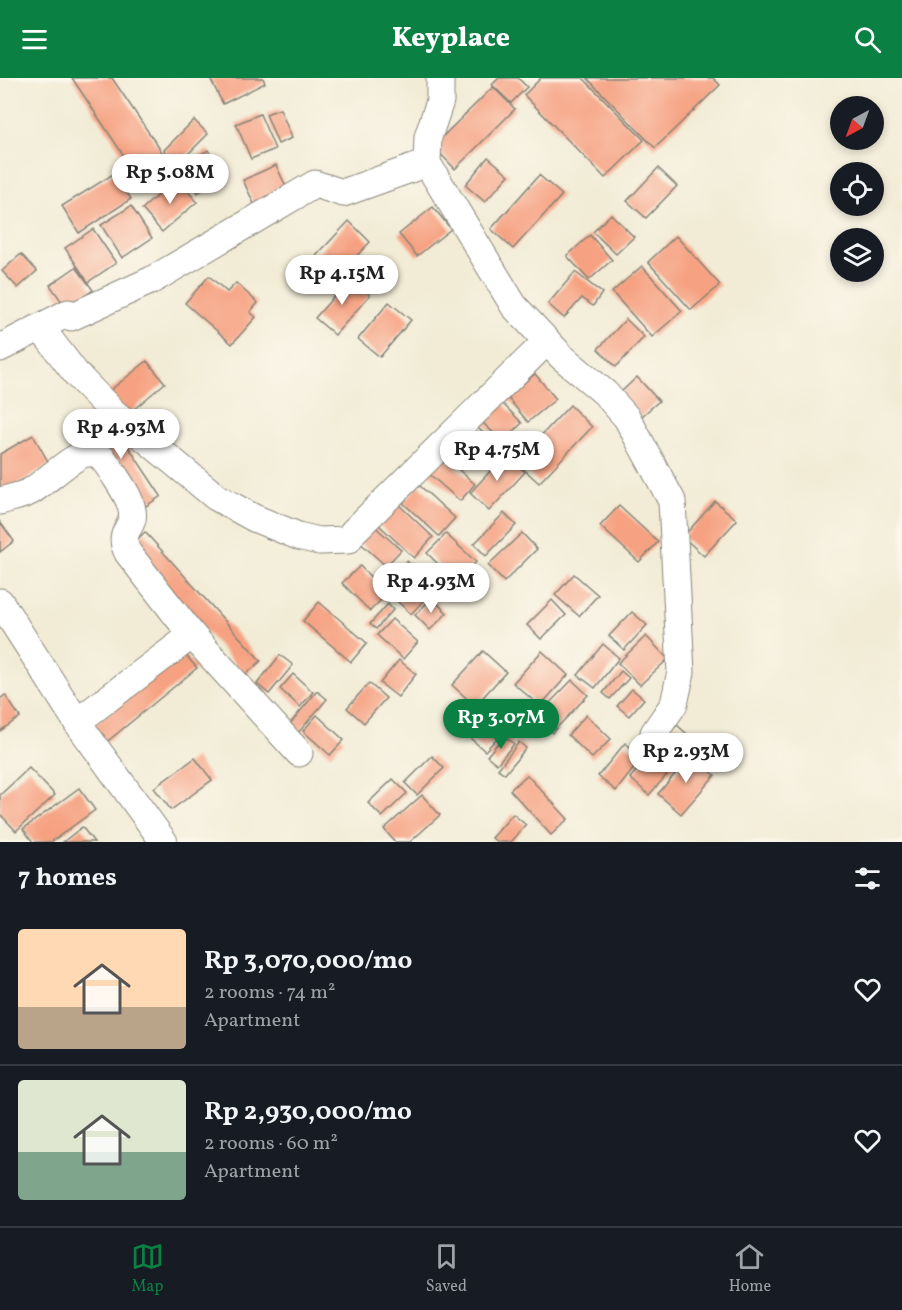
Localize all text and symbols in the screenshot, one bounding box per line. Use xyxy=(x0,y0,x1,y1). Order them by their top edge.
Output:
text: Keyplace xyxy=(392,20,510,58)
icon: menu xyxy=(18,23,51,56)
icon: search xyxy=(851,23,884,56)
north arrow xyxy=(830,96,884,150)
map controls xyxy=(830,96,884,282)
pin: Rp 5.08M xyxy=(108,154,232,205)
text: Rp 5.08M xyxy=(126,159,214,187)
button: locate xyxy=(830,162,884,216)
button: layers xyxy=(830,228,884,282)
pin: Rp 4.15M xyxy=(280,255,404,306)
text: Rp 4.15M xyxy=(299,260,385,288)
pin: Rp 4.93M xyxy=(59,409,183,460)
text: Rp 4.93M xyxy=(77,414,165,442)
pin: Rp 4.75M xyxy=(435,431,559,482)
text: Rp 4.75M xyxy=(454,436,540,464)
pin: Rp 4.93M xyxy=(369,563,493,614)
text: Rp 4.93M xyxy=(387,568,475,596)
pin: Rp 3.07M xyxy=(439,699,563,750)
text: Rp 3.07M xyxy=(457,704,545,732)
pin: Rp 2.93M xyxy=(624,733,748,784)
text: Rp 2.93M xyxy=(642,738,730,766)
text: 7 homes xyxy=(18,860,117,896)
icon: filters xyxy=(851,862,884,895)
text: Rp 3,070,000/mo xyxy=(204,943,412,979)
icon: home xyxy=(66,953,138,1025)
icon: heart xyxy=(851,973,884,1006)
text: 2 rooms · 74 m² xyxy=(204,979,335,1007)
text: Apartment xyxy=(204,1007,300,1035)
text: Rp 2,930,000/mo xyxy=(204,1094,412,1130)
icon: home xyxy=(66,1104,138,1176)
icon: heart xyxy=(851,1124,884,1157)
text: 2 rooms · 60 m² xyxy=(204,1130,338,1158)
text: Apartment xyxy=(204,1158,300,1186)
tab: Map xyxy=(131,1240,164,1298)
tab: Saved xyxy=(426,1240,467,1298)
tab: Home xyxy=(729,1240,771,1298)

